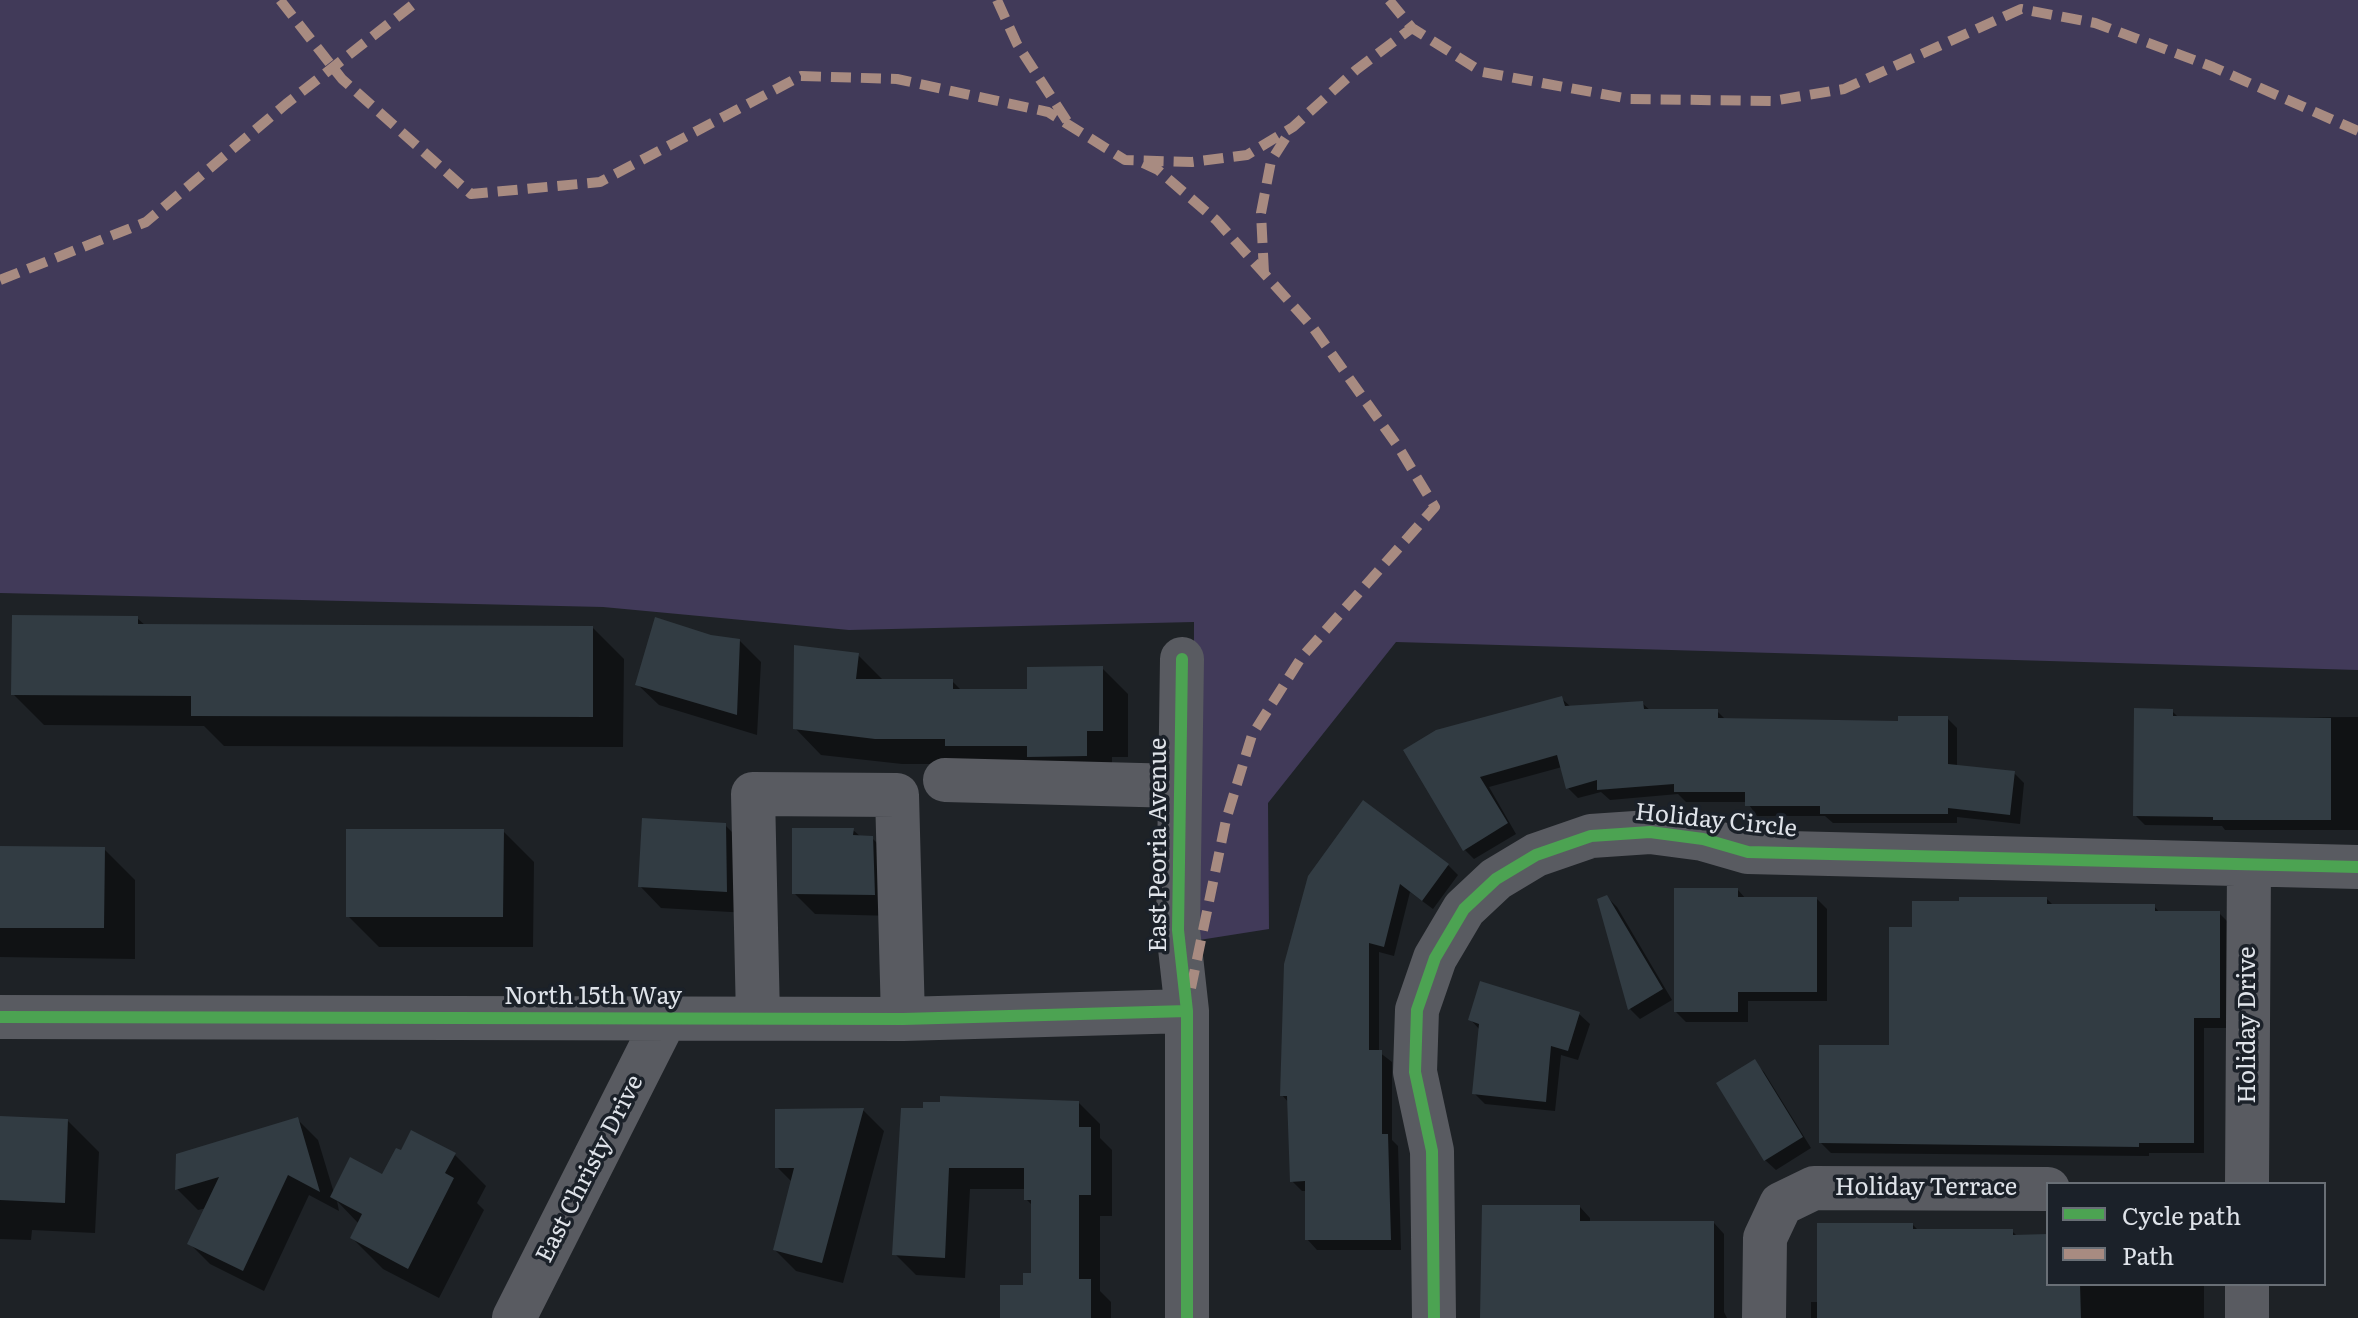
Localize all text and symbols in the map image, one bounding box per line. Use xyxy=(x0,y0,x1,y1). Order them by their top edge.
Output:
street label: East Peoria Avenue xyxy=(1145,737,1173,953)
street label: Holiday Circle xyxy=(1634,798,1798,844)
street label: Holiday Drive xyxy=(2234,946,2262,1104)
street label: North 15th Way xyxy=(504,983,682,1011)
street label: East Christy Drive xyxy=(530,1070,650,1268)
street label: Holiday Terrace xyxy=(1835,1174,2017,1202)
legend xyxy=(2046,1182,2326,1286)
text: Cycle path xyxy=(2122,1197,2241,1232)
text: Path xyxy=(2122,1237,2174,1272)

